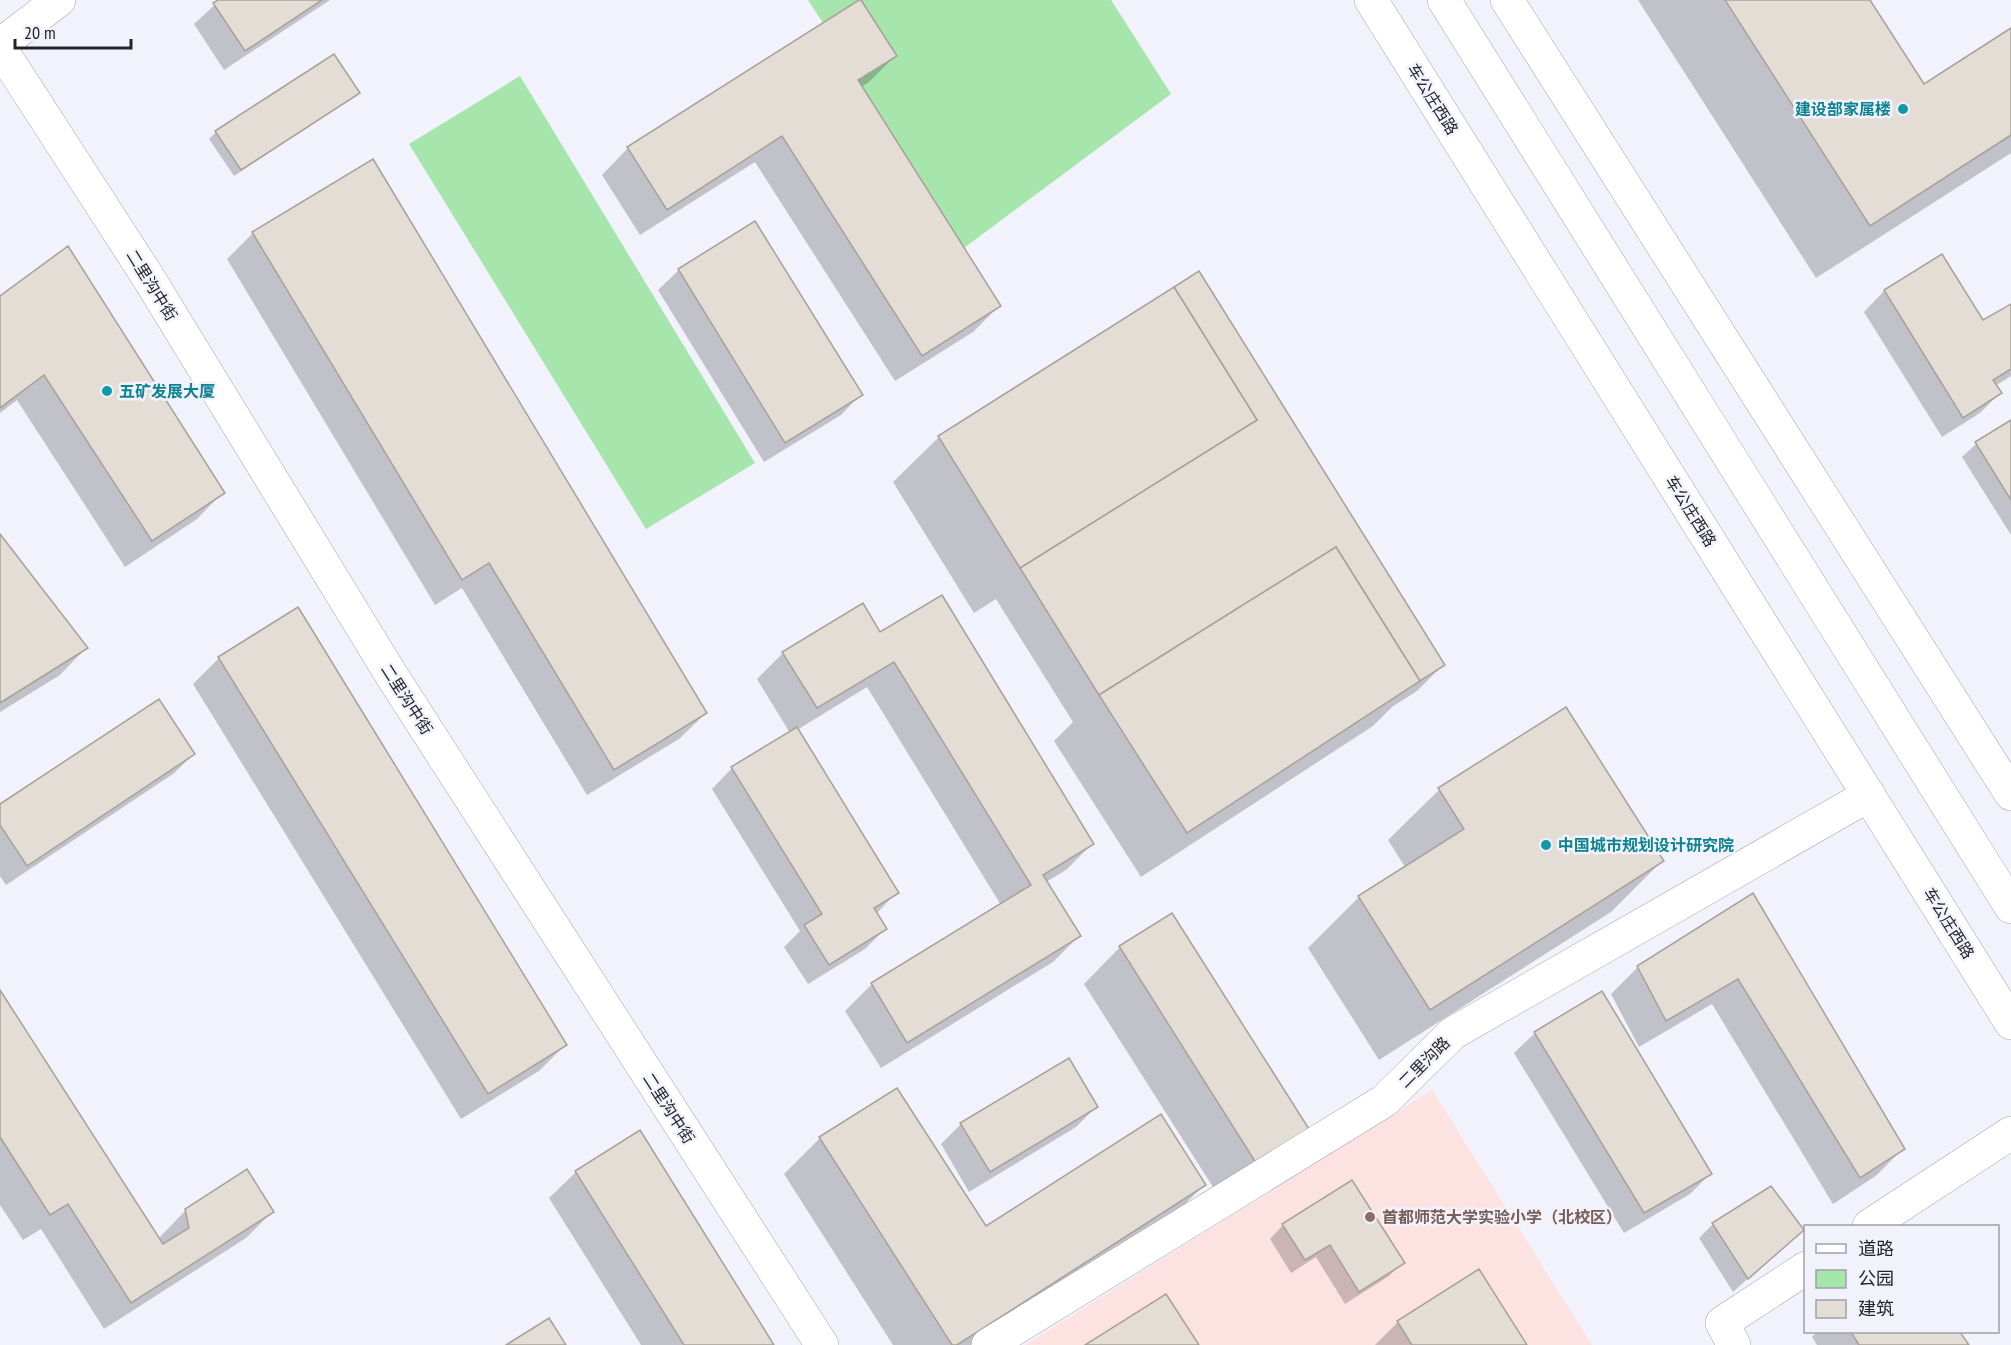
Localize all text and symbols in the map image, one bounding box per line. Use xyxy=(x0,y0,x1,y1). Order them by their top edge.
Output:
scale bar xyxy=(15,12,130,50)
text: 20 m xyxy=(24,21,56,44)
street label: 车公庄西路 xyxy=(1403,60,1463,138)
place label: 建设部家属楼 xyxy=(1795,99,1891,119)
marker: 建设部家属楼 xyxy=(1896,102,1910,116)
street label: 二里沟中街 xyxy=(122,246,182,324)
place label: 五矿发展大厦 xyxy=(119,381,215,401)
marker: 五矿发展大厦 xyxy=(100,384,114,398)
street label: 车公庄西路 xyxy=(1661,472,1721,550)
street label: 二里沟中街 xyxy=(377,660,437,738)
place label: 中国城市规划设计研究院 xyxy=(1558,835,1734,855)
marker: 中国城市规划设计研究院 xyxy=(1539,838,1553,852)
street label: 车公庄西路 xyxy=(1919,884,1979,962)
street label: 二里沟路 xyxy=(1394,1032,1454,1092)
street label: 二里沟中街 xyxy=(639,1069,699,1147)
place label: 首都师范大学实验小学（北校区） xyxy=(1382,1207,1622,1227)
marker: 首都师范大学实验小学（北校区） xyxy=(1363,1210,1377,1224)
legend xyxy=(1804,1225,1999,1333)
text: 道路 xyxy=(1858,1237,1894,1260)
text: 公园 xyxy=(1858,1267,1894,1290)
text: 建筑 xyxy=(1858,1297,1894,1320)

